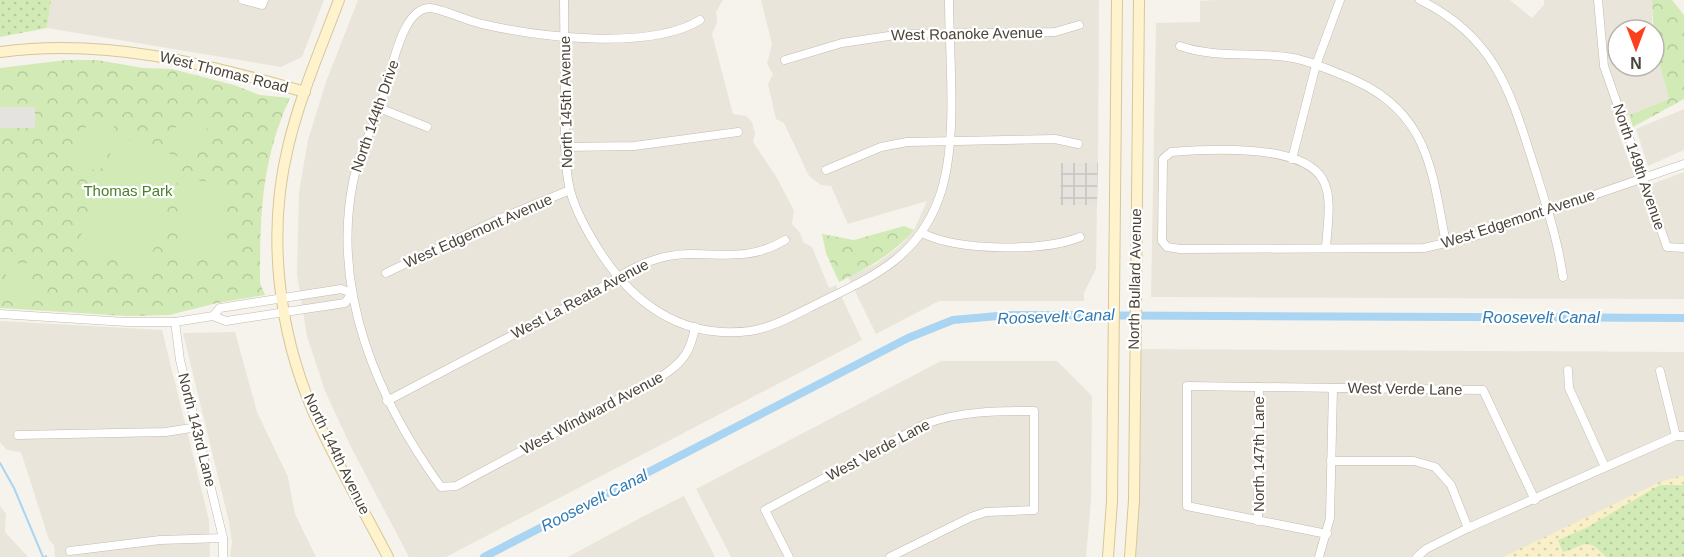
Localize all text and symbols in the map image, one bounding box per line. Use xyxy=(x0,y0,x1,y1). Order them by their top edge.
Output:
north arrow xyxy=(1606,18,1666,78)
street label: West Roanoke Avenue xyxy=(891,24,1043,43)
street label: North 145th Avenue xyxy=(556,36,575,168)
street label: West Thomas Road xyxy=(158,47,290,96)
text: N xyxy=(1630,54,1642,71)
street label: North 144th Drive xyxy=(347,57,402,174)
street label: North 149th Avenue xyxy=(1610,102,1669,232)
park label: Thomas Park xyxy=(83,182,173,199)
street label: West Edgemont Avenue xyxy=(1439,186,1597,251)
street label: West Edgemont Avenue xyxy=(401,190,555,271)
street label: North Bullard Avenue xyxy=(1125,208,1144,350)
street label: West La Reata Avenue xyxy=(508,255,651,342)
water label: Roosevelt Canal xyxy=(997,306,1115,327)
water label: Roosevelt Canal xyxy=(1482,309,1600,326)
street label: West Windward Avenue xyxy=(518,368,666,457)
street label: North 143rd Lane xyxy=(175,371,220,489)
street label: West Verde Lane xyxy=(1347,379,1463,398)
street label: North 144th Avenue xyxy=(301,391,374,517)
street label: North 147th Lane xyxy=(1250,396,1267,512)
street label: West Verde Lane xyxy=(823,415,932,484)
water label: Roosevelt Canal xyxy=(538,466,651,535)

